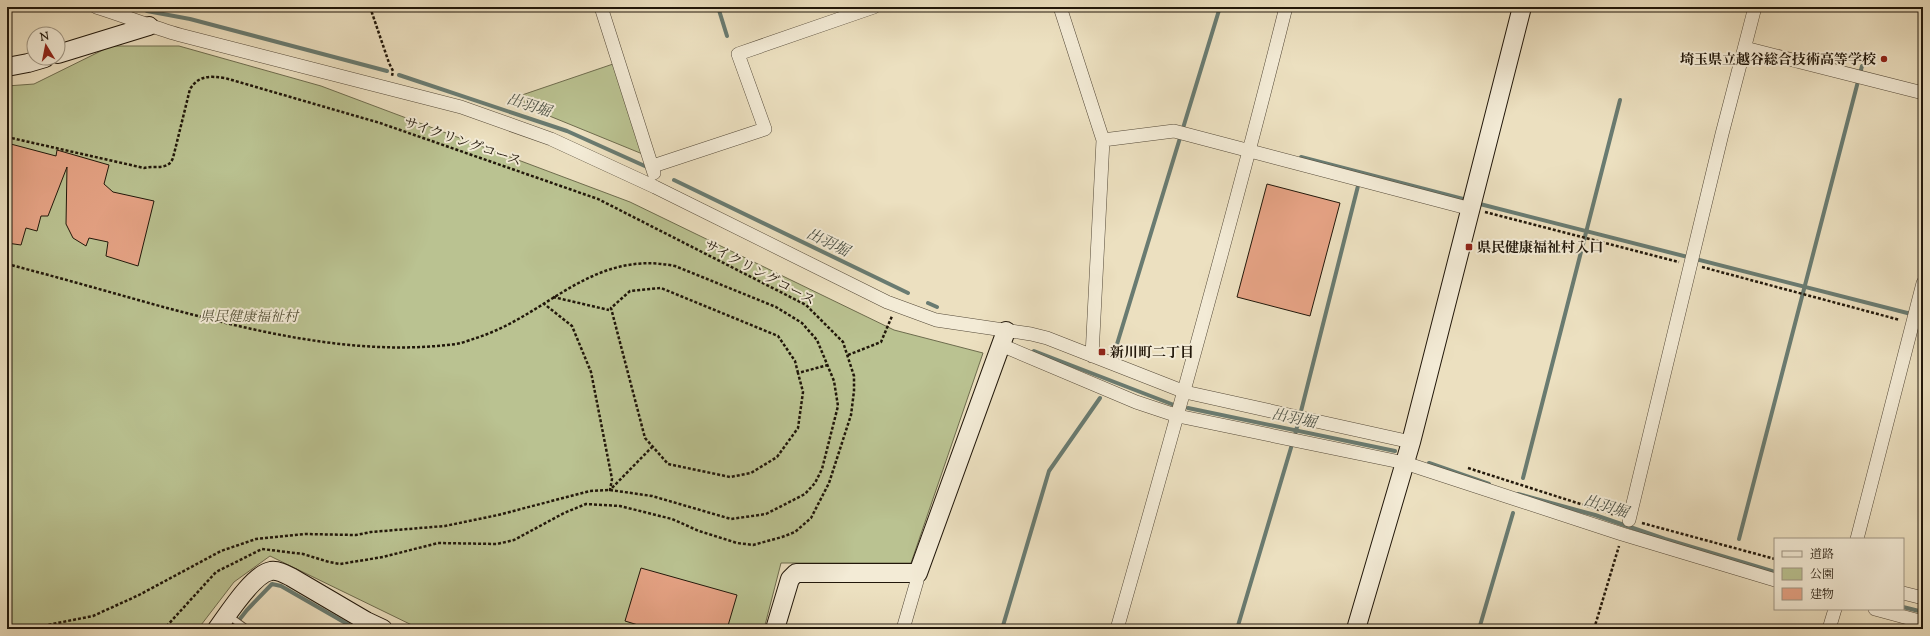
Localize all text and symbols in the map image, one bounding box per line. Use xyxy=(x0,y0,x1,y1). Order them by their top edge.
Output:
north arrow xyxy=(26,26,66,66)
text: N xyxy=(38,28,50,46)
place label: 埼玉県立越谷総合技術高等学校 xyxy=(1680,51,1876,71)
marker: 埼玉県立越谷総合技術高等学校 xyxy=(1879,54,1889,64)
water label: 出羽堀 xyxy=(504,89,556,124)
street label: サイクリングコース xyxy=(401,113,524,172)
water label: 出羽堀 xyxy=(803,224,855,264)
street label: サイクリングコース xyxy=(700,236,818,312)
place label: 県民健康福祉村入口 xyxy=(1477,239,1603,259)
marker: 県民健康福祉村入口 xyxy=(1464,242,1474,252)
park label: 県民健康福祉村 xyxy=(200,308,300,328)
place label: 新川町二丁目 xyxy=(1110,344,1194,364)
marker: 新川町二丁目 xyxy=(1097,347,1107,357)
water label: 出羽堀 xyxy=(1269,405,1321,435)
water label: 出羽堀 xyxy=(1581,491,1633,525)
legend xyxy=(1774,538,1904,610)
text: 道路 xyxy=(1810,546,1834,564)
text: 公園 xyxy=(1810,566,1834,584)
text: 建物 xyxy=(1810,586,1834,604)

